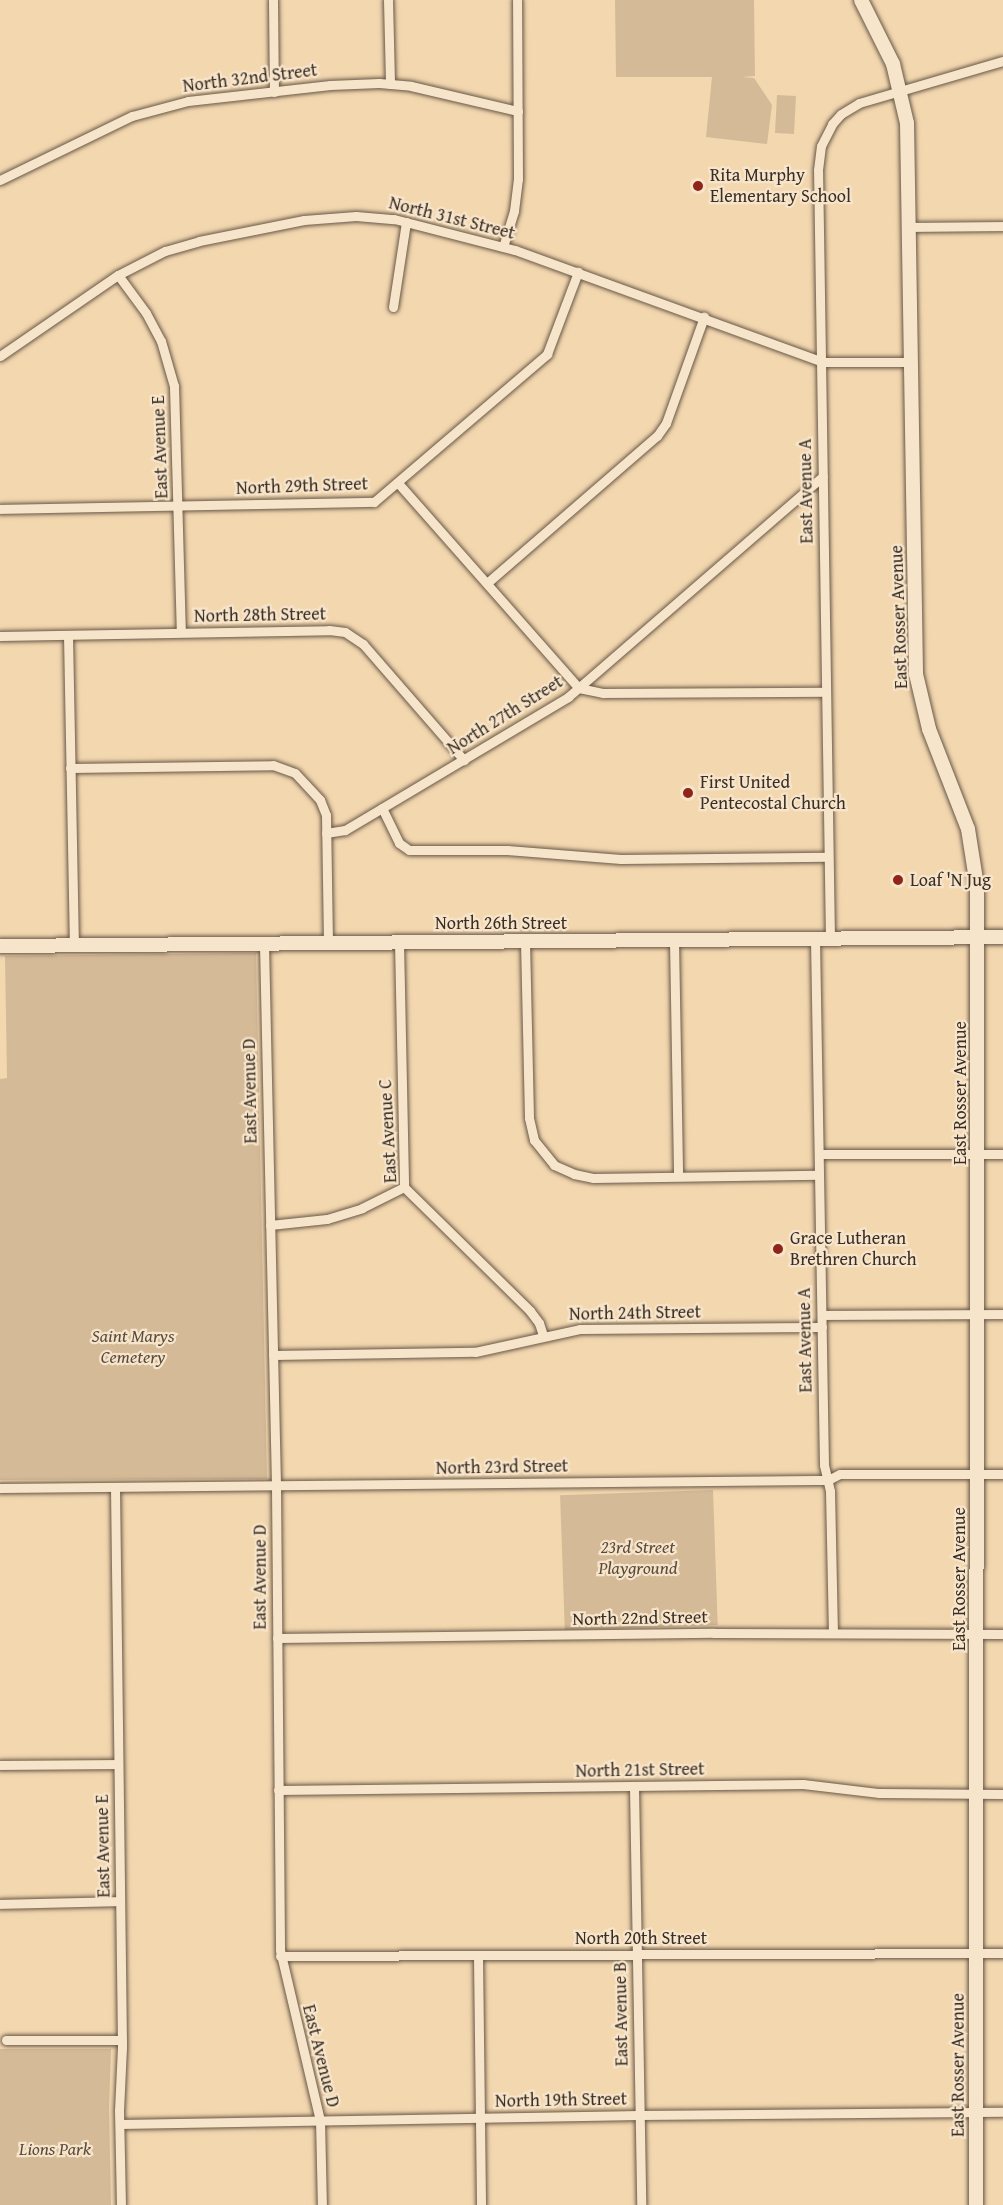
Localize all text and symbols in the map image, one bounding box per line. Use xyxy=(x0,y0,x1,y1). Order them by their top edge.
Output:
street label: North 32nd Street xyxy=(182,59,318,97)
place label: Rita Murphy Elementary School xyxy=(710,165,851,207)
marker: Rita Murphy Elementary School xyxy=(691,179,705,193)
street label: North 31st Street xyxy=(387,192,517,244)
street label: East Avenue E xyxy=(147,395,173,499)
street label: East Avenue A xyxy=(794,438,818,544)
street label: North 29th Street xyxy=(236,473,368,499)
street label: East Rosser Avenue xyxy=(886,545,912,689)
street label: North 28th Street xyxy=(194,603,326,627)
street label: North 27th Street xyxy=(443,671,567,759)
place label: First United Pentecostal Church xyxy=(700,772,846,814)
marker: First United Pentecostal Church xyxy=(681,786,695,800)
place label: Loaf 'N Jug xyxy=(910,869,991,891)
marker: Loaf 'N Jug xyxy=(891,873,905,887)
street label: North 26th Street xyxy=(435,912,567,934)
street label: East Rosser Avenue xyxy=(949,1021,971,1165)
street label: East Avenue D xyxy=(238,1038,262,1144)
street label: East Avenue C xyxy=(374,1078,402,1184)
place label: Grace Lutheran Brethren Church xyxy=(790,1228,917,1270)
marker: Grace Lutheran Brethren Church xyxy=(771,1242,785,1256)
street label: East Avenue A xyxy=(793,1287,817,1393)
street label: North 24th Street xyxy=(569,1301,701,1325)
park label: Saint Marys Cemetery xyxy=(92,1326,174,1368)
street label: North 23rd Street xyxy=(436,1455,568,1479)
street label: East Rosser Avenue xyxy=(948,1507,970,1651)
street label: East Avenue D xyxy=(249,1524,271,1630)
park label: 23rd Street Playground xyxy=(598,1537,678,1580)
street label: North 22nd Street xyxy=(572,1606,708,1630)
street label: North 21st Street xyxy=(575,1758,705,1782)
street label: East Avenue E xyxy=(91,1794,115,1898)
street label: North 20th Street xyxy=(575,1927,707,1949)
street label: East Avenue B xyxy=(609,1962,633,2066)
street label: East Rosser Avenue xyxy=(947,1993,969,2137)
street label: East Avenue D xyxy=(298,2002,344,2110)
street label: North 19th Street xyxy=(495,2088,627,2112)
park label: Lions Park xyxy=(19,2138,91,2160)

